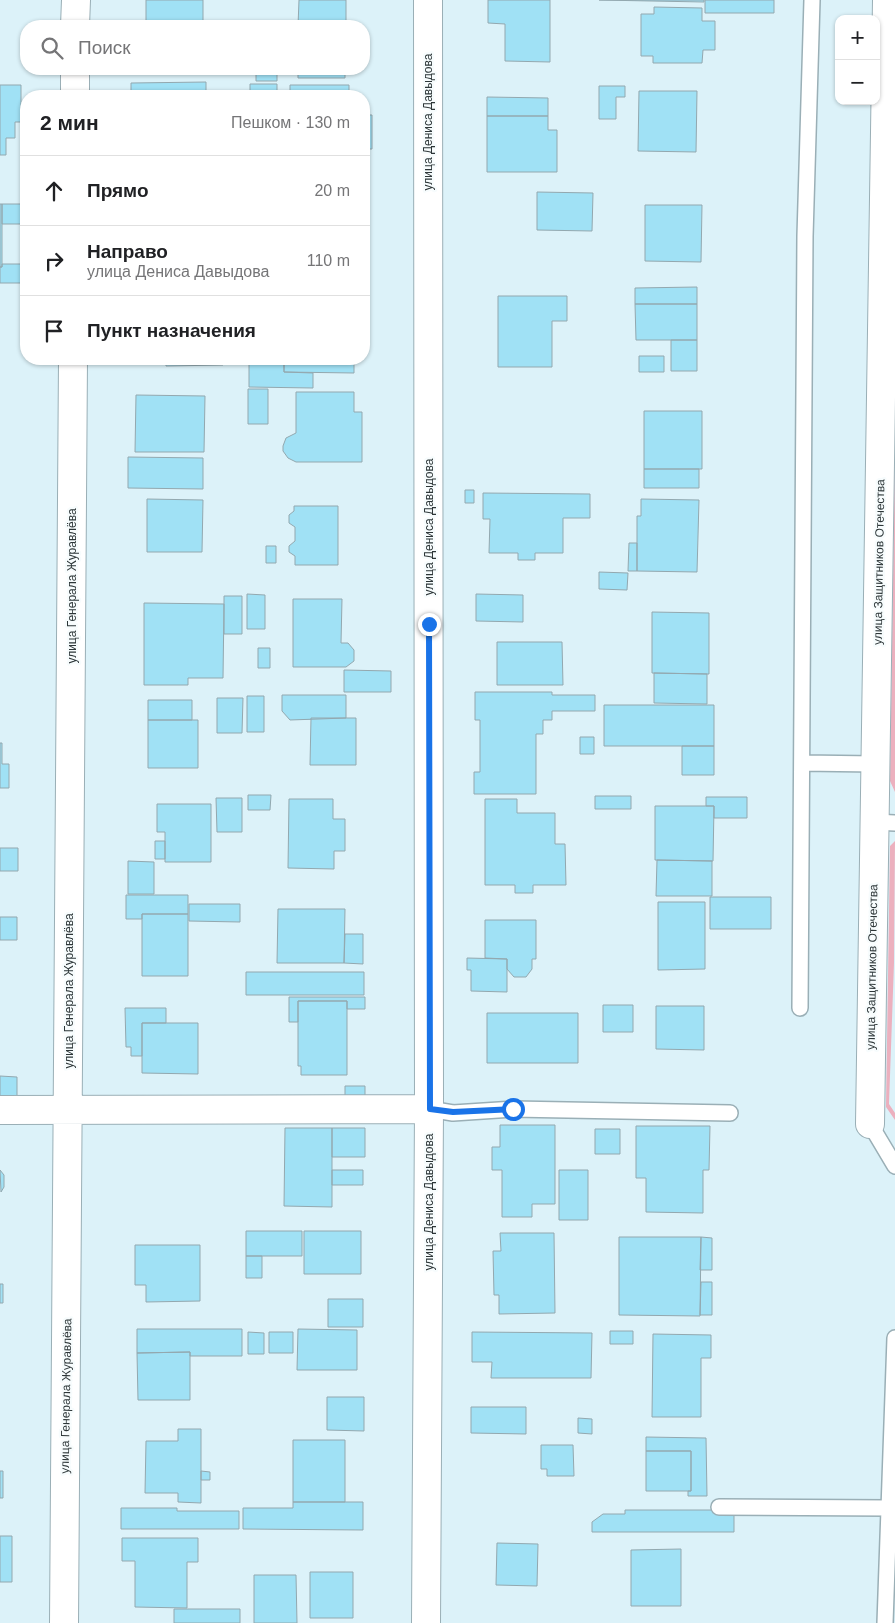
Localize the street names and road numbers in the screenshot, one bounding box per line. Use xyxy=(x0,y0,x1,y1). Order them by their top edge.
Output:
street label: улица Дениса Давыдова xyxy=(421,53,435,190)
street label: улица Дениса Давыдова xyxy=(422,458,436,595)
street label: улица Защитников Отечества xyxy=(871,479,887,645)
street label: улица Генерала Журавлёва xyxy=(65,508,79,664)
street label: улица Защитников Отечества xyxy=(864,884,880,1050)
street label: улица Генерала Журавлёва xyxy=(62,913,76,1069)
street label: улица Дениса Давыдова xyxy=(422,1133,436,1270)
street label: улица Генерала Журавлёва xyxy=(58,1318,74,1474)

